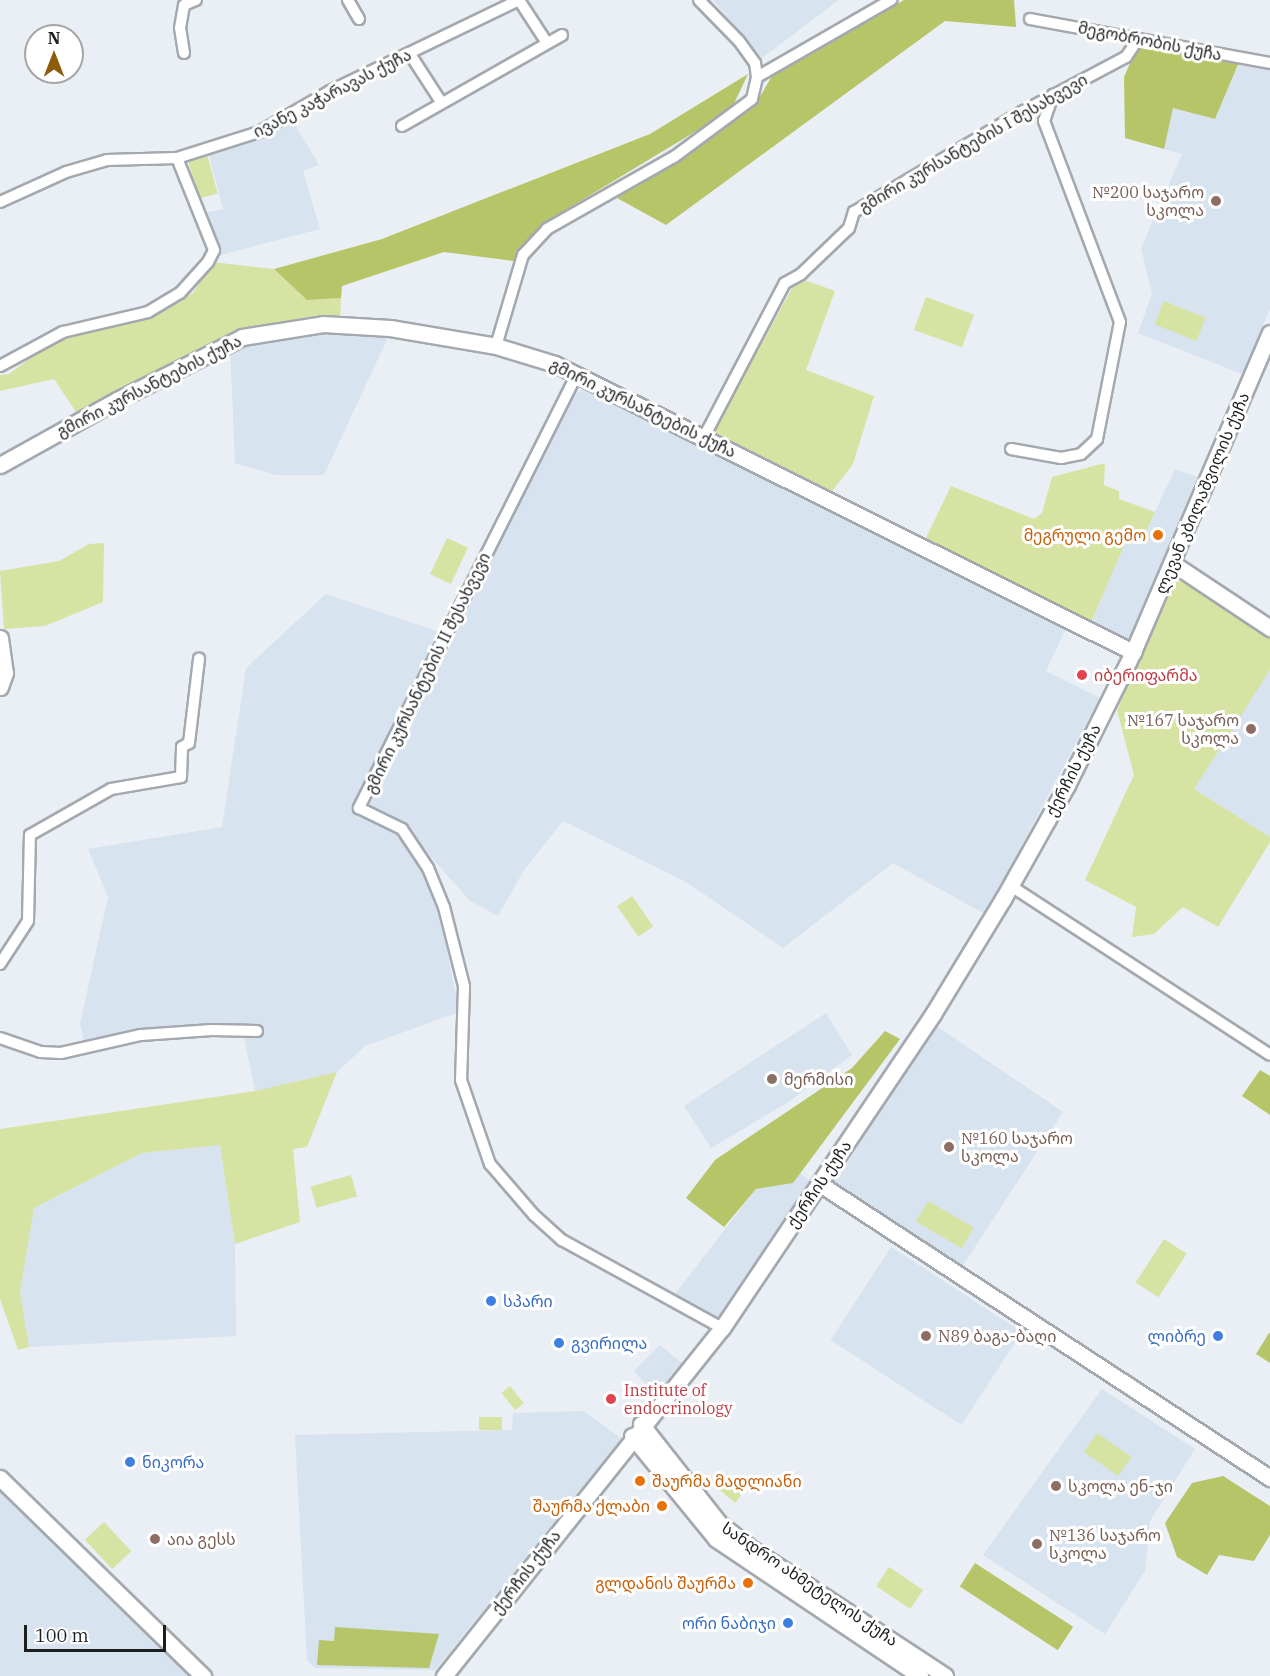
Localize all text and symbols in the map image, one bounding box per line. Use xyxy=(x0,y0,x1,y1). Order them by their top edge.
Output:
street label: მეგობრობის ქუჩა xyxy=(1077,18,1223,64)
north arrow xyxy=(24,24,84,84)
text: N xyxy=(48,28,60,48)
street label: ივანე კაჭარავას ქუჩა xyxy=(250,45,414,141)
street label: გმირი კურსანტების I შესახვევი xyxy=(855,70,1091,216)
place label: №200 საჯარო სკოლა xyxy=(1092,182,1204,220)
marker: №200 საჯარო სკოლა xyxy=(1209,194,1223,208)
street label: გმირი კურსანტების ქუჩა xyxy=(53,331,245,441)
street label: გმირი კურსანტების ქუჩა xyxy=(547,354,739,462)
street label: ლევან კბილაშვილის ქუჩა xyxy=(1151,389,1253,597)
place label: მეგრული გემო xyxy=(1024,525,1146,545)
marker: მეგრული გემო xyxy=(1151,528,1165,542)
street label: გმირი კურსანტების II შესახვევი xyxy=(360,549,494,797)
place label: იბერიფარმა xyxy=(1094,665,1198,685)
marker: იბერიფარმა xyxy=(1075,668,1089,682)
place label: №167 საჯარო სკოლა xyxy=(1127,710,1239,748)
street label: ქერჩის ქუჩა xyxy=(1041,721,1105,819)
marker: №167 საჯარო სკოლა xyxy=(1244,722,1258,736)
place label: მერმისი xyxy=(784,1069,853,1089)
marker: მერმისი xyxy=(765,1072,779,1086)
place label: №160 საჯარო სკოლა xyxy=(961,1128,1073,1166)
street label: ქერჩის ქუჩა xyxy=(783,1137,855,1231)
marker: №160 საჯარო სკოლა xyxy=(942,1140,956,1154)
place label: სპარი xyxy=(503,1291,553,1311)
marker: სპარი xyxy=(484,1294,498,1308)
place label: N89 ბაგა-ბაღი xyxy=(938,1326,1056,1346)
place label: ლიბრე xyxy=(1148,1326,1206,1346)
marker: N89 ბაგა-ბაღი xyxy=(919,1329,933,1343)
marker: ლიბრე xyxy=(1211,1329,1225,1343)
place label: გვირილა xyxy=(571,1333,647,1353)
marker: გვირილა xyxy=(552,1336,566,1350)
place label: Institute of endocrinology xyxy=(624,1380,733,1418)
marker: Institute of endocrinology xyxy=(602,1390,620,1408)
place label: ნიკორა xyxy=(142,1452,204,1472)
marker: ნიკორა xyxy=(123,1455,137,1469)
place label: შაურმა მადლიანი xyxy=(652,1471,802,1491)
marker: შაურმა მადლიანი xyxy=(633,1474,647,1488)
place label: სკოლა ენ-ჯი xyxy=(1068,1476,1173,1496)
marker: სკოლა ენ-ჯი xyxy=(1049,1479,1063,1493)
place label: შაურმა ქლაბი xyxy=(533,1496,650,1516)
marker: შაურმა ქლაბი xyxy=(655,1499,669,1513)
street label: სანდრო ახმეტელის ქუჩა xyxy=(718,1518,902,1650)
place label: №136 საჯარო სკოლა xyxy=(1049,1525,1161,1563)
street label: ქერჩის ქუჩა xyxy=(487,1526,565,1618)
place label: აია გესს xyxy=(167,1529,236,1549)
marker: აია გესს xyxy=(148,1532,162,1546)
marker: №136 საჯარო სკოლა xyxy=(1030,1537,1044,1551)
place label: გლდანის შაურმა xyxy=(595,1573,736,1593)
marker: გლდანის შაურმა xyxy=(741,1576,755,1590)
scale bar xyxy=(27,1613,170,1651)
place label: ორი ნაბიჯი xyxy=(682,1613,776,1633)
marker: ორი ნაბიჯი xyxy=(781,1616,795,1630)
text: 100 m xyxy=(35,1624,89,1647)

